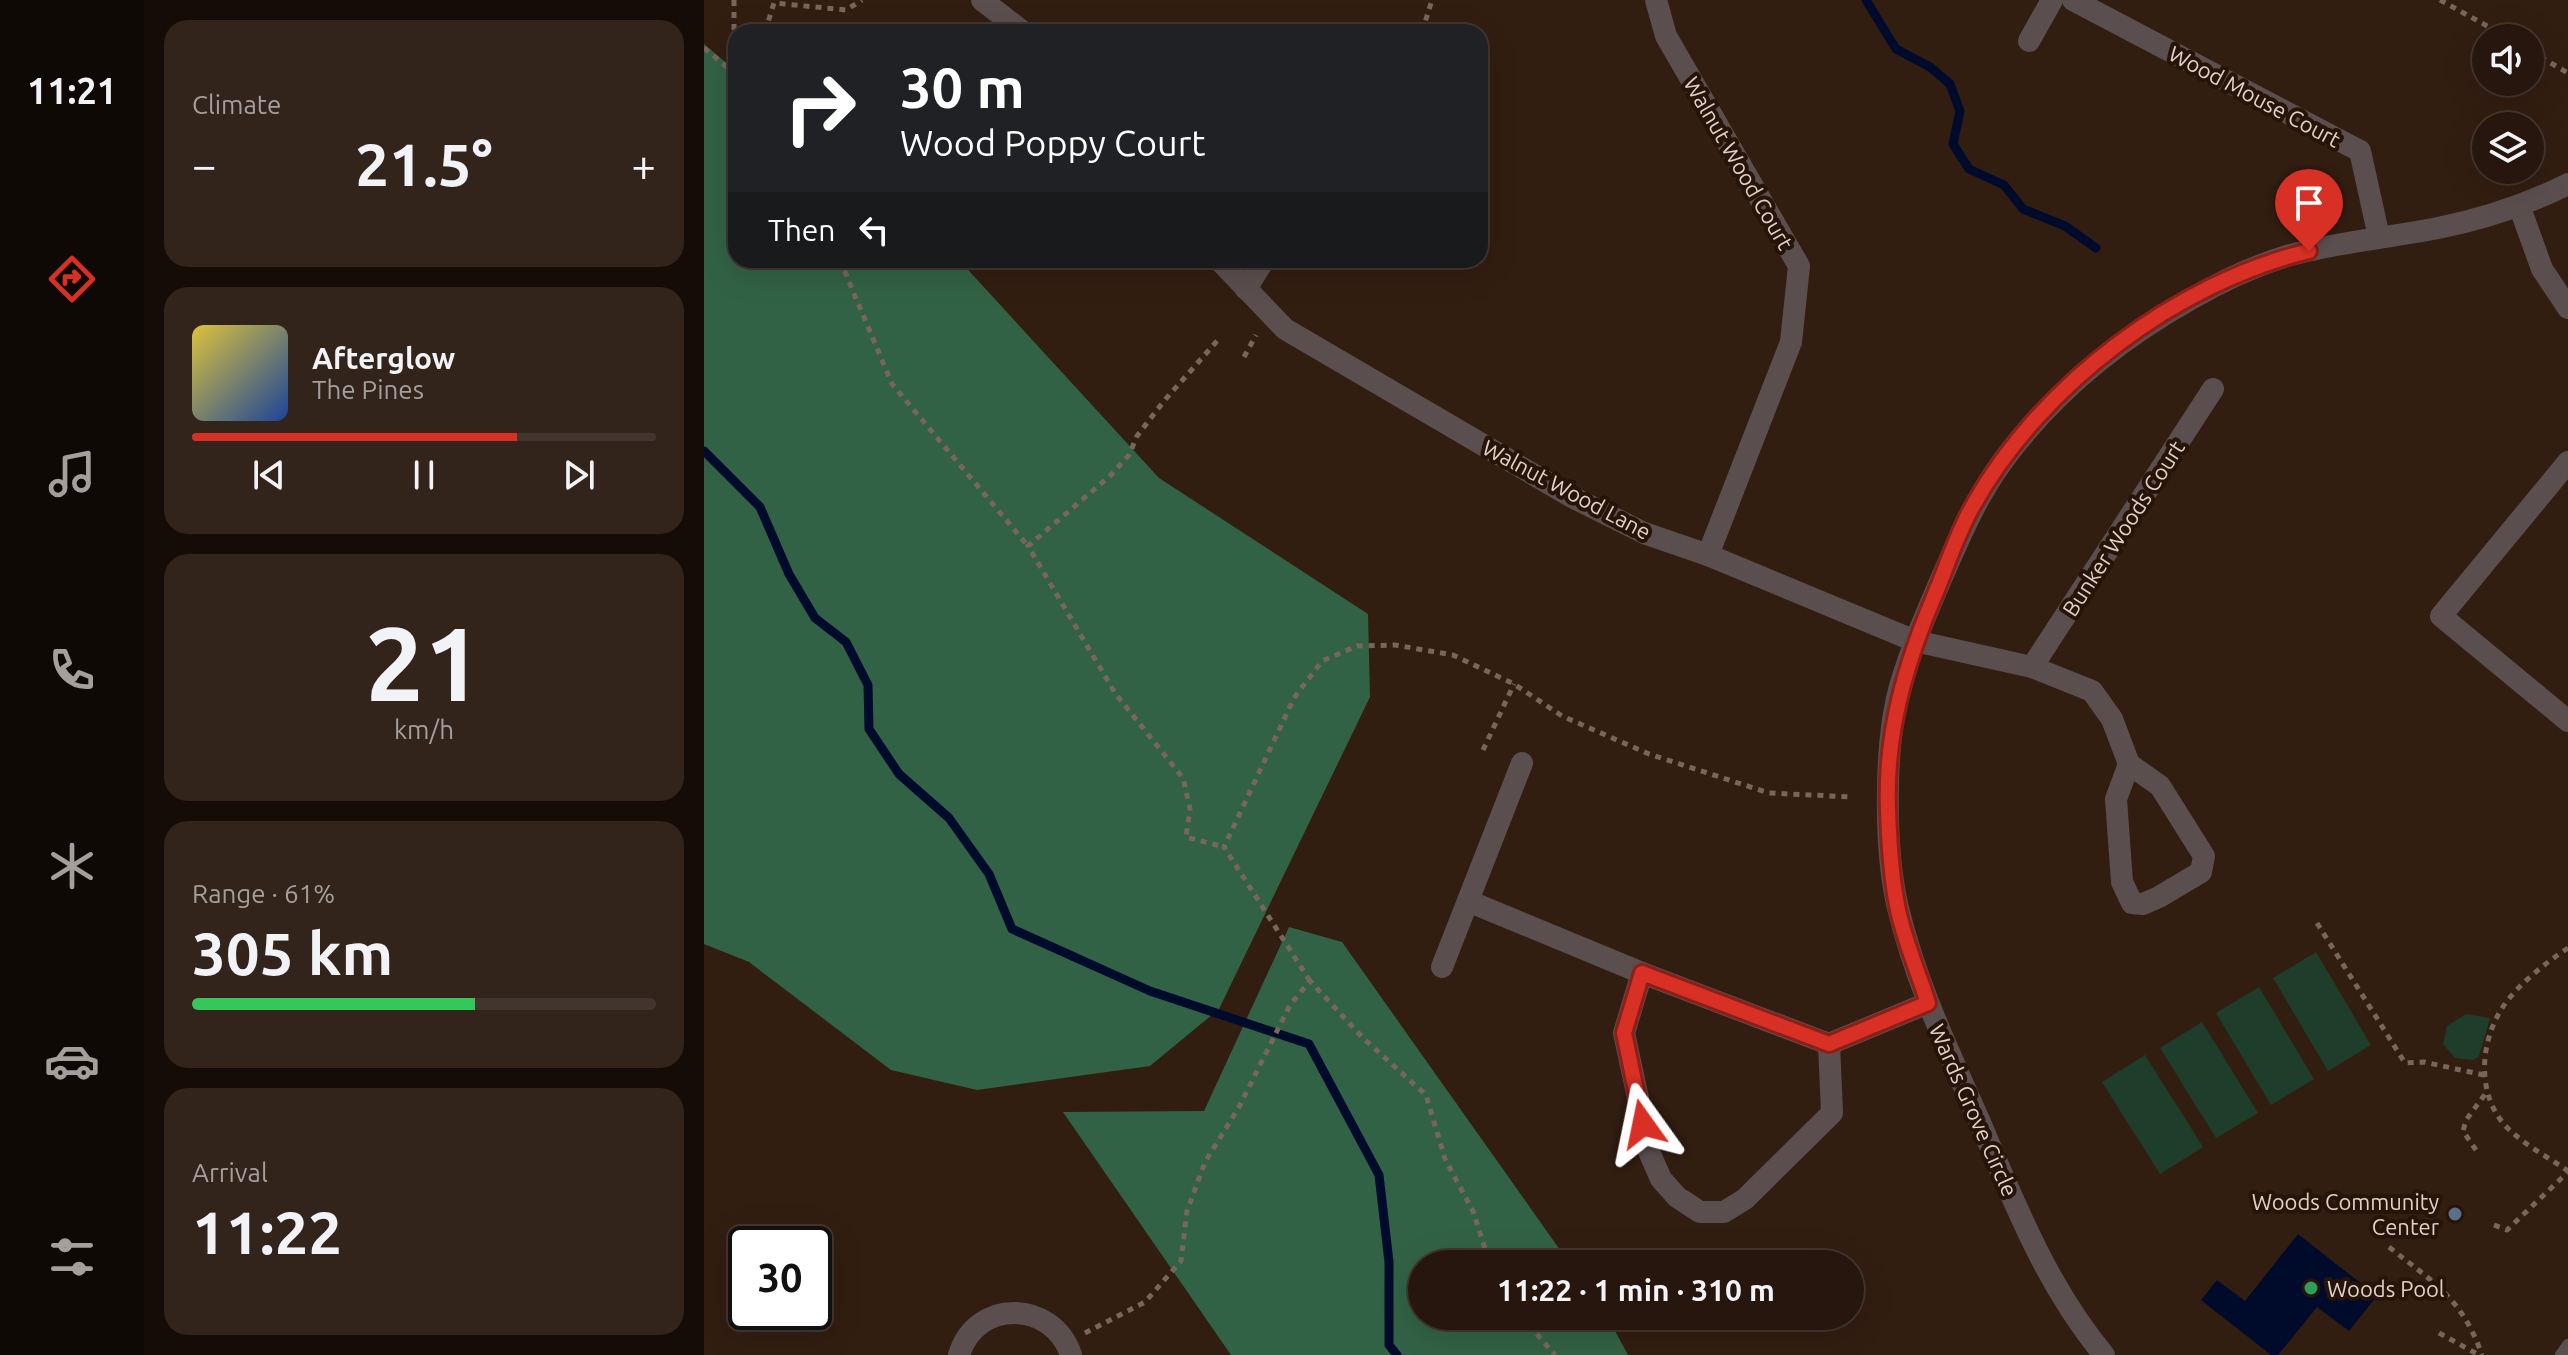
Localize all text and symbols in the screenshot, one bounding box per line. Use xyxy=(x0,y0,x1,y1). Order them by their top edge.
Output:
map controls xyxy=(2472,24,2544,184)
button: sound xyxy=(2472,24,2544,96)
street label: Wood Mouse Court xyxy=(2165,40,2345,152)
icon: right xyxy=(768,56,872,160)
text: 30 m xyxy=(900,56,1025,119)
text: 11:21 xyxy=(27,70,117,111)
street label: Walnut Wood Court xyxy=(1679,72,1799,254)
text: Climate xyxy=(192,90,281,119)
button: layers xyxy=(2472,112,2544,184)
text: Wood Poppy Court xyxy=(900,122,1205,163)
text: 21.5° xyxy=(355,130,493,197)
text: − xyxy=(192,140,217,189)
text: + xyxy=(631,140,656,189)
pin xyxy=(2275,169,2343,251)
icon: arrive xyxy=(2287,181,2331,225)
icon: left xyxy=(852,208,896,252)
text: Then xyxy=(768,213,836,247)
icon: directions xyxy=(44,251,100,307)
text: Afterglow xyxy=(312,341,455,375)
text: The Pines xyxy=(312,375,424,404)
street label: Walnut Wood Lane xyxy=(1479,434,1655,544)
street label: Bunker Woods Court xyxy=(2057,435,2189,621)
icon: music xyxy=(44,446,100,502)
icon: previous xyxy=(247,453,291,497)
icon: pause xyxy=(402,453,446,497)
icon: next xyxy=(557,453,601,497)
text: 21 xyxy=(365,604,483,721)
icon: phone xyxy=(44,642,100,698)
text: km/h xyxy=(394,715,454,744)
icon: climate xyxy=(44,838,100,894)
text: Range · 61% xyxy=(192,879,335,908)
text: 305 km xyxy=(192,919,393,986)
street label: Wards Grove Circle xyxy=(1925,1020,2023,1200)
icon: car xyxy=(44,1033,100,1089)
position arrow xyxy=(1601,1082,1685,1166)
text: Arrival xyxy=(192,1158,268,1187)
place label: Woods Community Center xyxy=(2252,1189,2440,1239)
text: 11:22 xyxy=(192,1198,342,1265)
marker: Woods Community Center xyxy=(2446,1205,2464,1223)
speed limit sign: 30 xyxy=(728,1226,832,1330)
icon: filters xyxy=(44,1229,100,1285)
text: 11:22 · 1 min · 310 m xyxy=(1497,1273,1775,1307)
place label: Woods Pool xyxy=(2327,1276,2445,1301)
marker: Woods Pool xyxy=(2302,1279,2320,1297)

